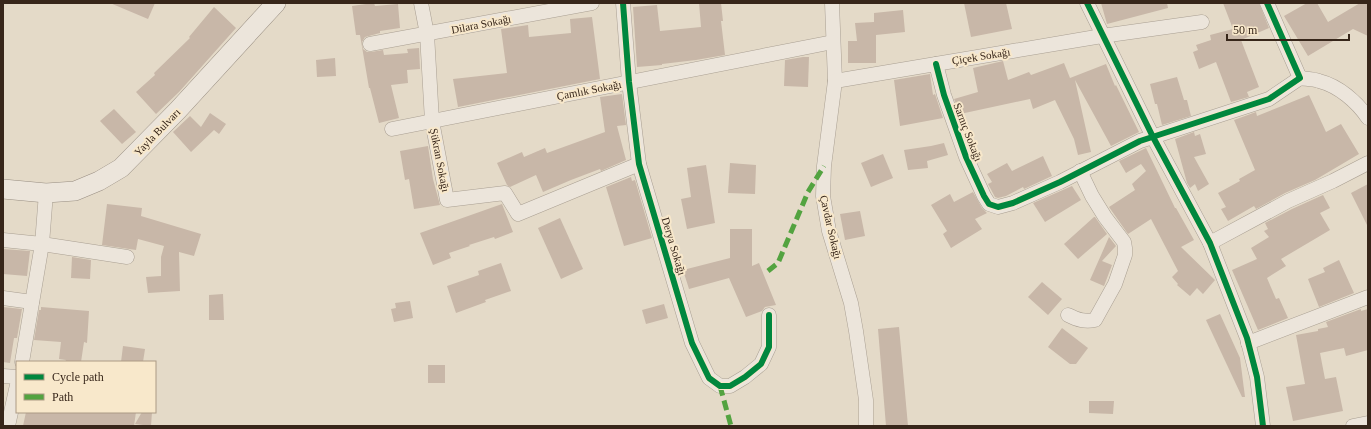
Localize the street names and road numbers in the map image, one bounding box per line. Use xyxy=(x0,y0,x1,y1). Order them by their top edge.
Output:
street label: Dilara Sokağı xyxy=(450,12,512,36)
street label: Çiçek Sokağı xyxy=(951,45,1011,67)
street label: Çamlık Sokağı xyxy=(556,78,622,102)
street label: Sarnıç Sokağı xyxy=(951,101,985,163)
street label: Yayla Bulvarı xyxy=(132,106,182,158)
street label: Şükran Sokağı xyxy=(428,127,452,193)
street label: Çavdar Sokağı xyxy=(818,194,844,260)
street label: Derya Sokağı xyxy=(659,215,689,277)

